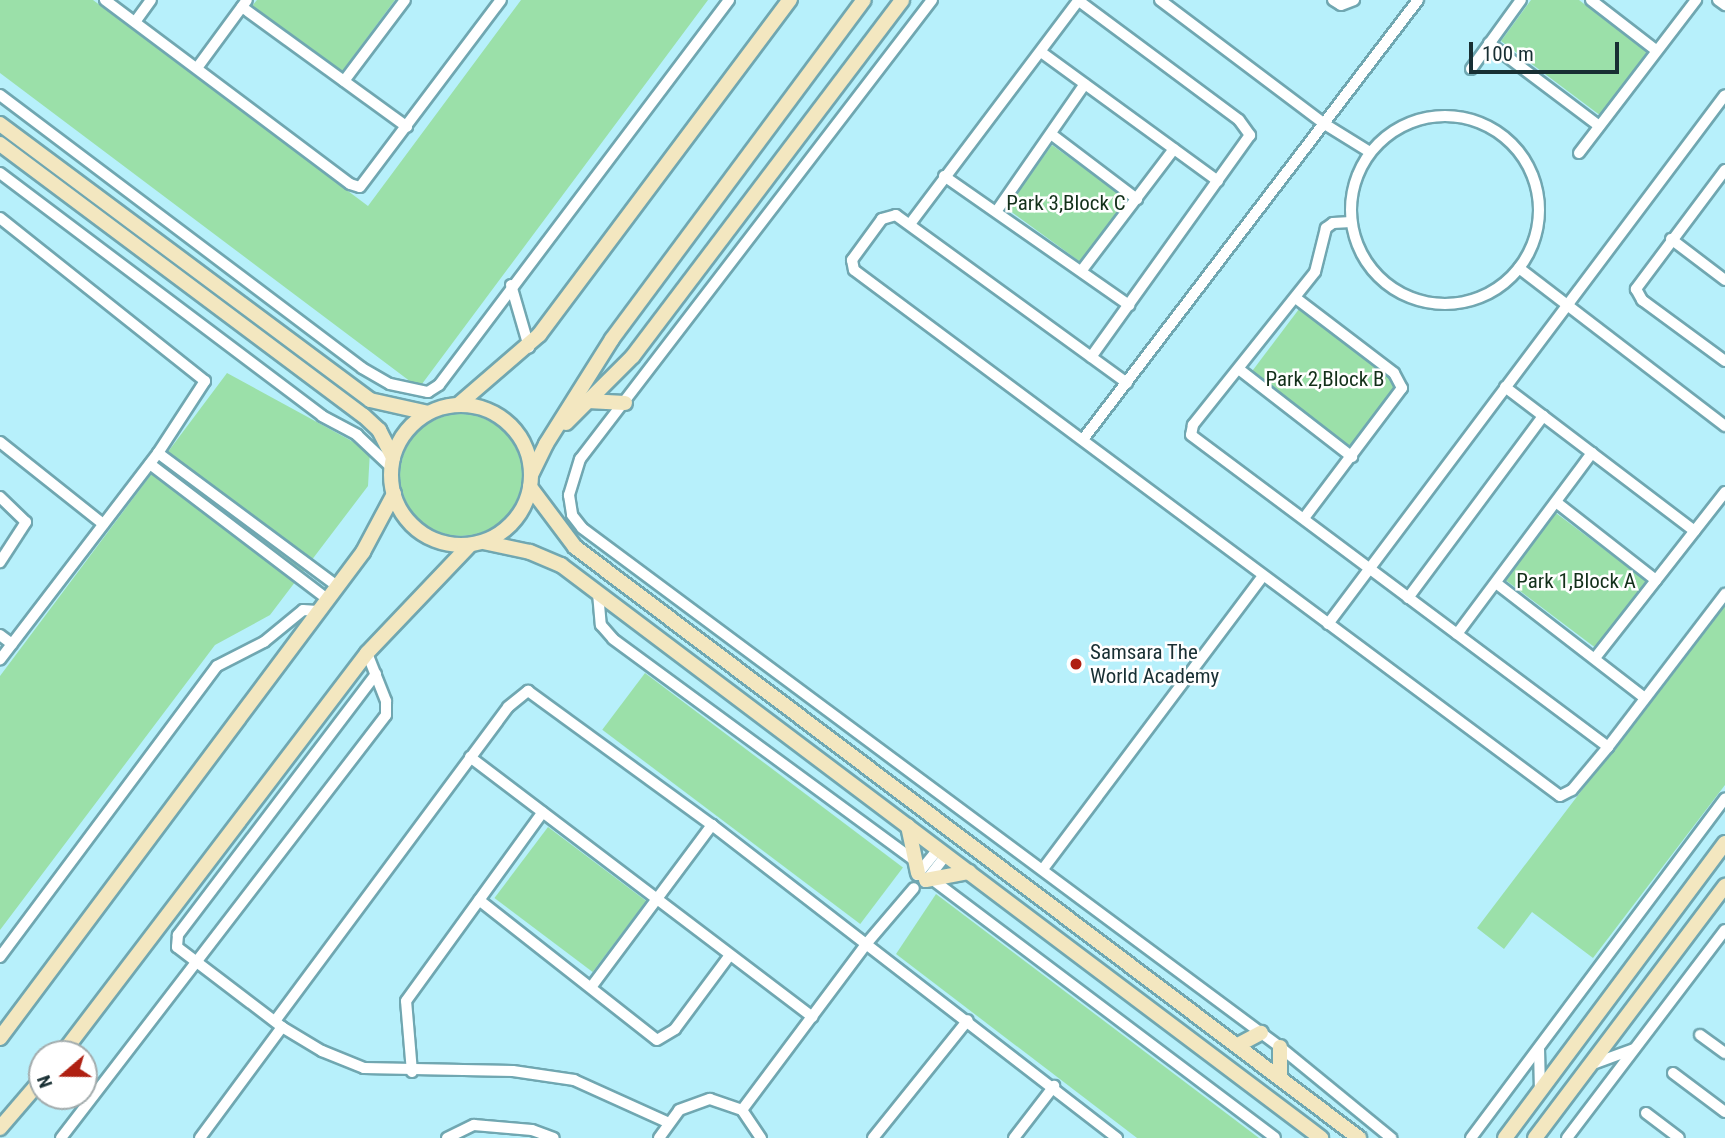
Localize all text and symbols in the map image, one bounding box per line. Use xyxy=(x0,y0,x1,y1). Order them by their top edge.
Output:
scale bar xyxy=(1473,28,1624,72)
text: 100 m xyxy=(1482,42,1534,66)
park label: Park 3,Block C xyxy=(1006,190,1126,216)
park label: Park 2,Block B xyxy=(1265,366,1385,392)
park label: Park 1,Block A xyxy=(1516,568,1636,594)
place label: Samsara The World Academy xyxy=(1090,639,1219,689)
marker: Samsara The World Academy xyxy=(1068,656,1084,672)
north arrow xyxy=(28,1040,98,1110)
text: N xyxy=(32,1072,57,1091)

